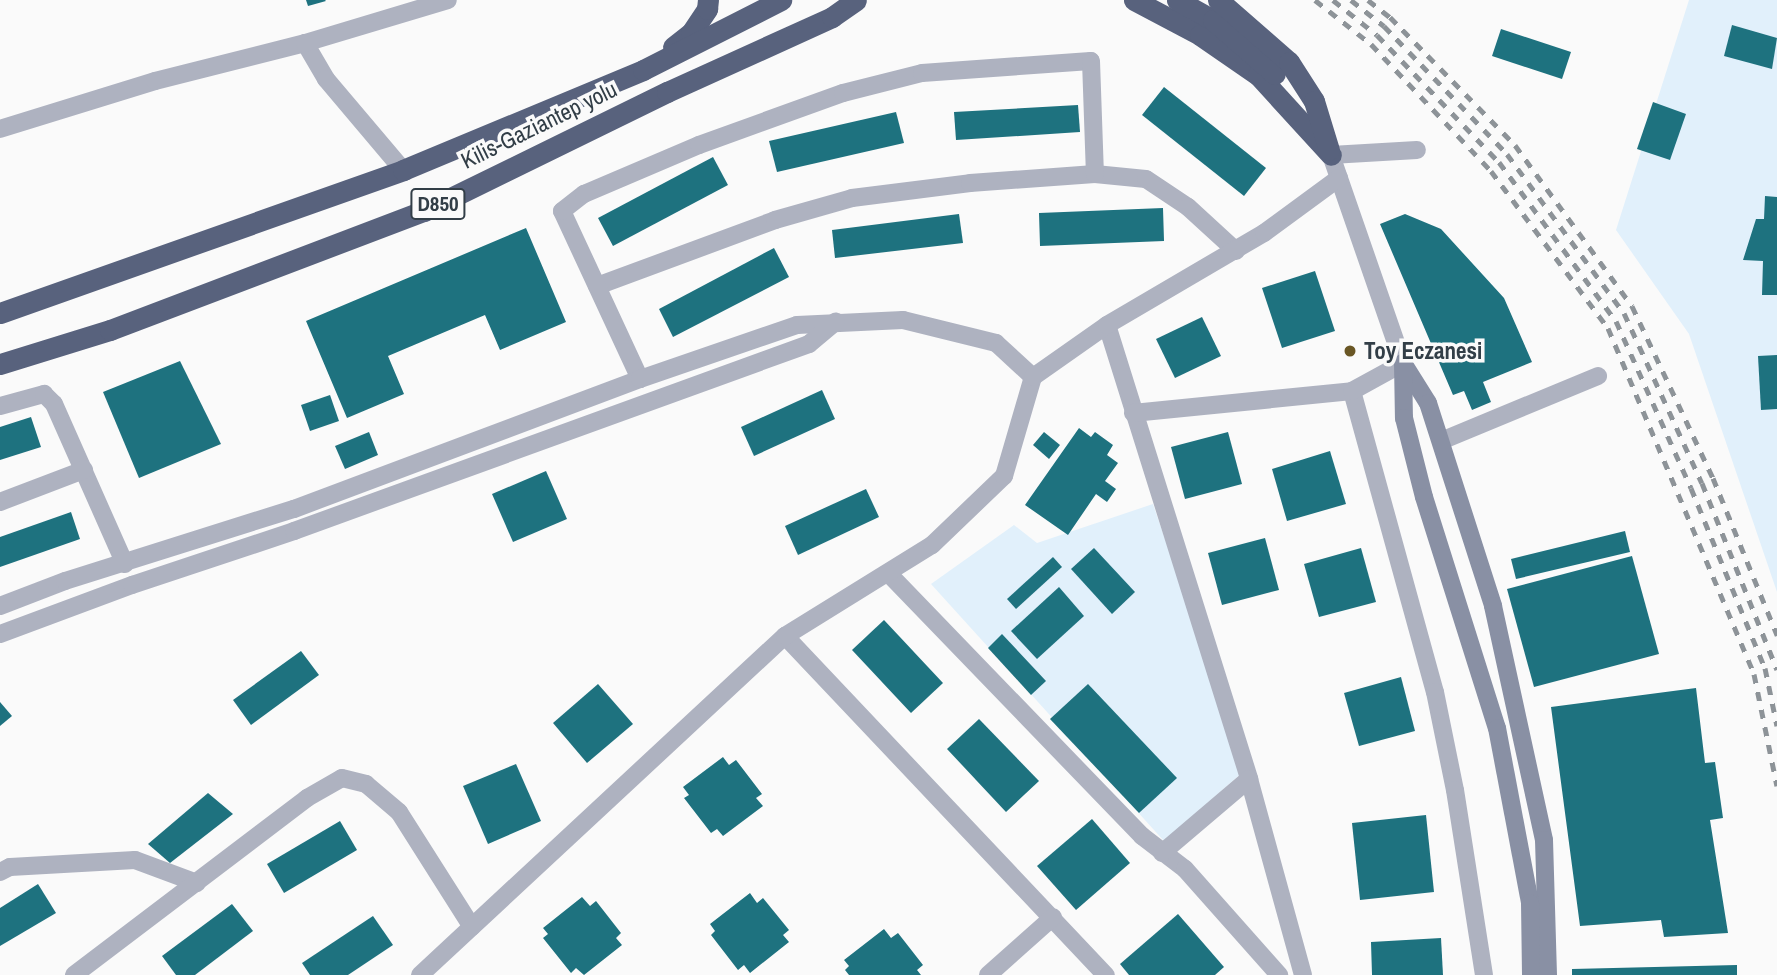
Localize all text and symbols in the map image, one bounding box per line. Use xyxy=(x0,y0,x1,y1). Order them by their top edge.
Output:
street label: Kilis-Gaziantep yolu xyxy=(457,75,621,175)
road number: D850 xyxy=(410,186,466,222)
place label: Toy Eczanesi xyxy=(1364,337,1482,365)
marker: Toy Eczanesi xyxy=(1342,343,1358,359)

